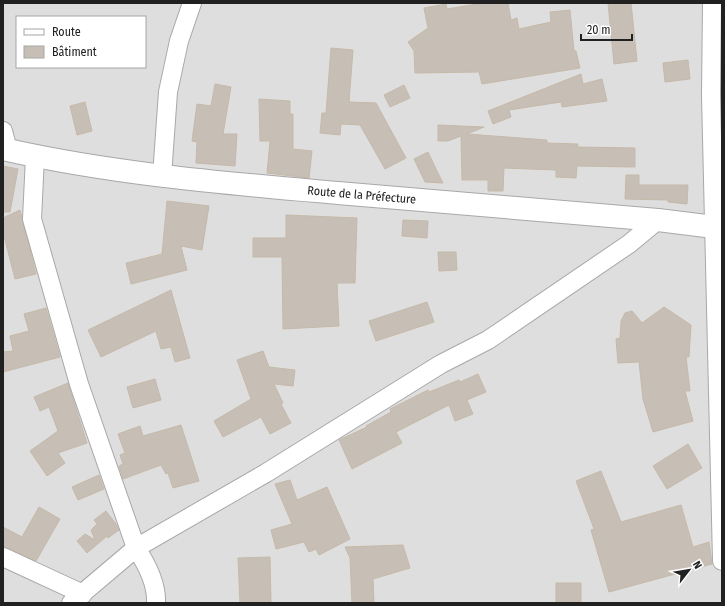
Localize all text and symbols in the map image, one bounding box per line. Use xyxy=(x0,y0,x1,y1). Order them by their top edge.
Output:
legend xyxy=(16,16,146,68)
scale bar xyxy=(581,16,632,42)
text: 20 m xyxy=(587,23,611,37)
text: Route xyxy=(52,25,81,39)
text: Bâtiment xyxy=(52,45,97,59)
street label: Route de la Préfecture xyxy=(307,183,417,207)
north arrow xyxy=(669,550,709,590)
text: N xyxy=(690,559,704,571)

